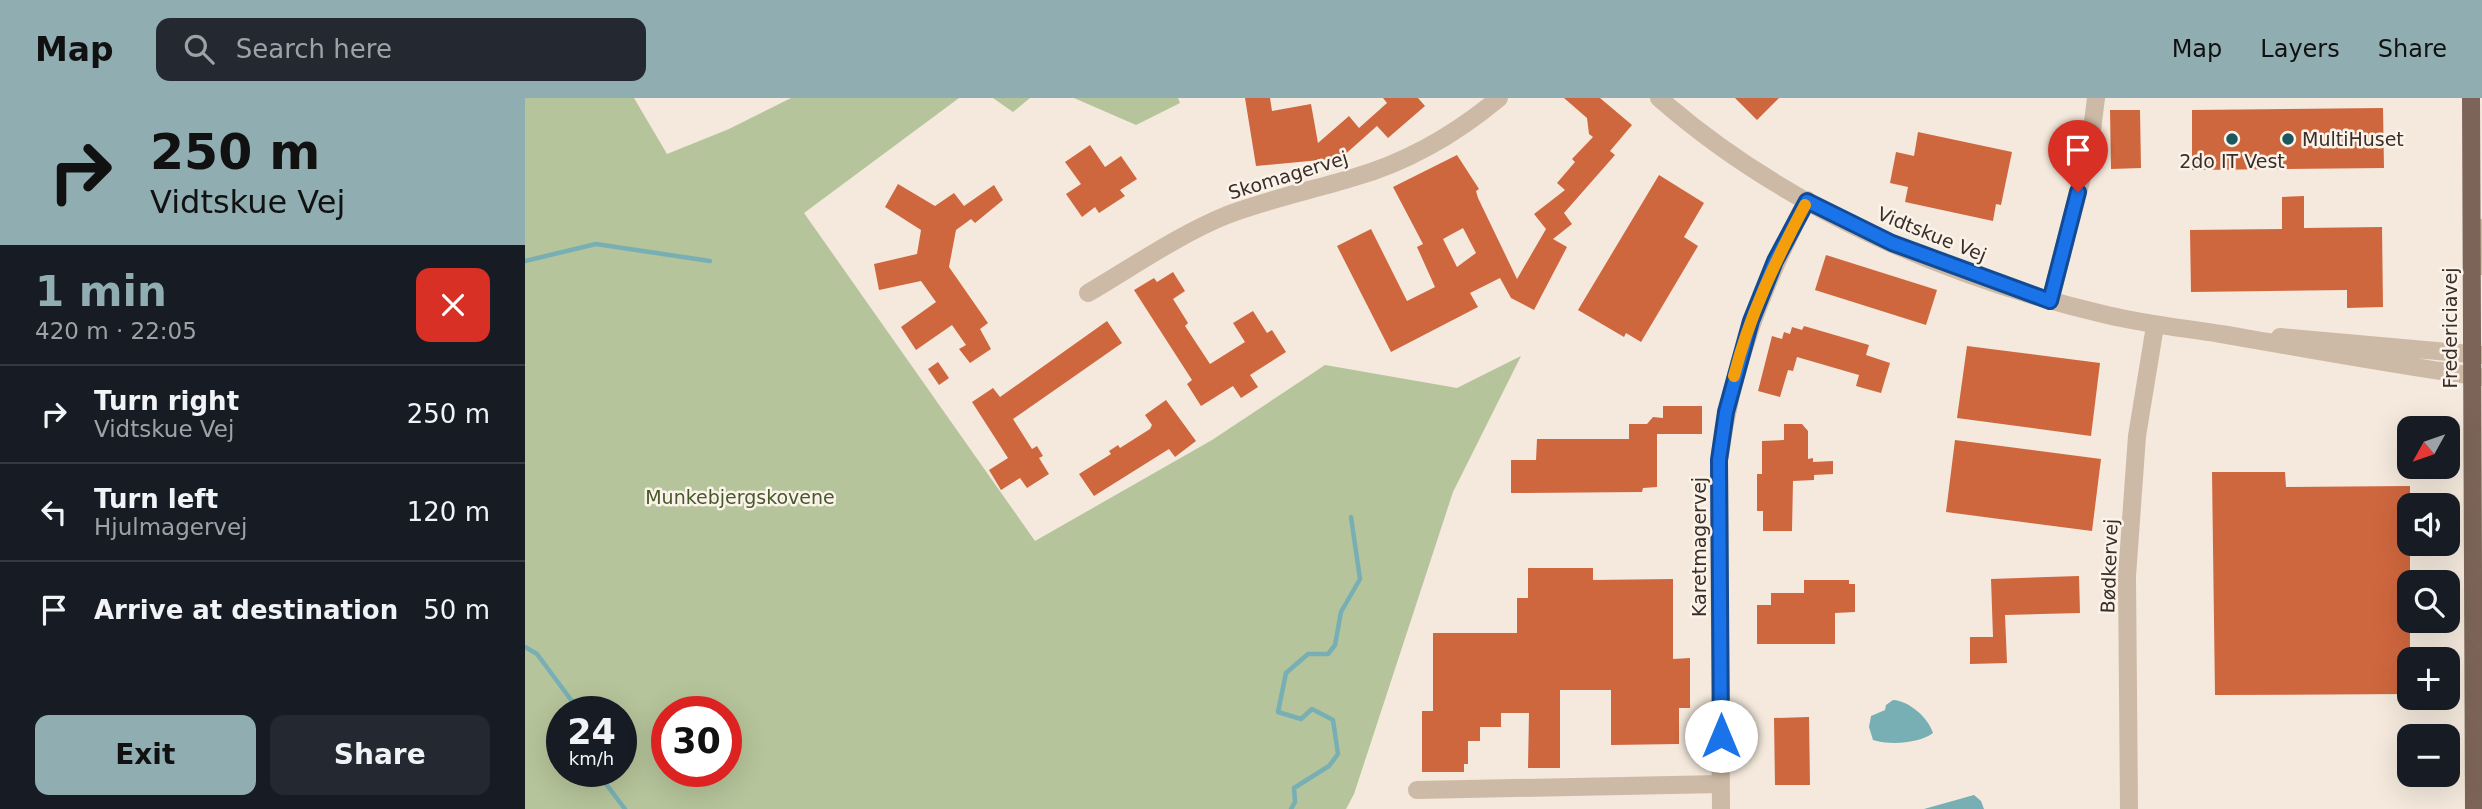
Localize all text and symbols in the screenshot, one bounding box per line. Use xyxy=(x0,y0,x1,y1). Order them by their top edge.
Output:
search box xyxy=(156,18,646,81)
text: Map xyxy=(35,30,114,69)
icon: search xyxy=(180,30,218,68)
text: Search here xyxy=(236,34,392,64)
text: Map xyxy=(2172,35,2222,63)
text: Layers xyxy=(2260,35,2340,63)
text: Share xyxy=(2378,35,2447,63)
pin xyxy=(2048,120,2108,192)
text: 250 m xyxy=(150,124,320,181)
icon: right xyxy=(35,126,126,217)
place label: MultiHuset xyxy=(2302,128,2404,150)
icon: arrive xyxy=(2059,131,2097,169)
marker: 2do IT Vest xyxy=(2224,131,2240,147)
marker: MultiHuset xyxy=(2280,131,2296,147)
street label: Skomagervej xyxy=(1226,146,1350,204)
place label: 2do IT Vest xyxy=(2179,150,2285,172)
text: Vidtskue Vej xyxy=(150,183,345,221)
street label: Vidtskue Vej xyxy=(1874,202,1990,266)
text: 1 min xyxy=(35,267,167,316)
street label: Fredericiavej xyxy=(2439,267,2461,389)
button: close xyxy=(416,268,490,342)
text: 420 m · 22:05 xyxy=(35,318,197,344)
text: Turn right xyxy=(94,386,239,416)
icon: right xyxy=(35,395,73,433)
text: 250 m xyxy=(407,399,490,429)
text: Vidtskue Vej xyxy=(94,416,234,442)
north arrow xyxy=(2397,416,2461,480)
map controls xyxy=(2397,416,2460,787)
street label: Karetmagervej xyxy=(1688,477,1710,617)
text: Turn left xyxy=(94,484,218,514)
park label: Munkebjergskovene xyxy=(645,486,835,508)
icon: left xyxy=(35,493,73,531)
button: sound xyxy=(2397,493,2460,556)
text: 120 m xyxy=(407,497,490,527)
text: Hjulmagervej xyxy=(94,514,248,540)
street label: Bødkervej xyxy=(2096,518,2122,614)
button: search xyxy=(2397,570,2460,633)
icon: arrive xyxy=(35,591,73,629)
text: Arrive at destination xyxy=(94,595,398,625)
text: 50 m xyxy=(423,595,490,625)
button: + xyxy=(2397,647,2460,710)
speed limit sign: 30 xyxy=(651,696,742,787)
position arrow xyxy=(1684,699,1758,773)
text: 24 xyxy=(567,712,616,752)
button: Exit xyxy=(35,715,256,795)
button: Share xyxy=(270,715,490,795)
button: − xyxy=(2397,724,2460,787)
text: km/h xyxy=(569,748,614,769)

